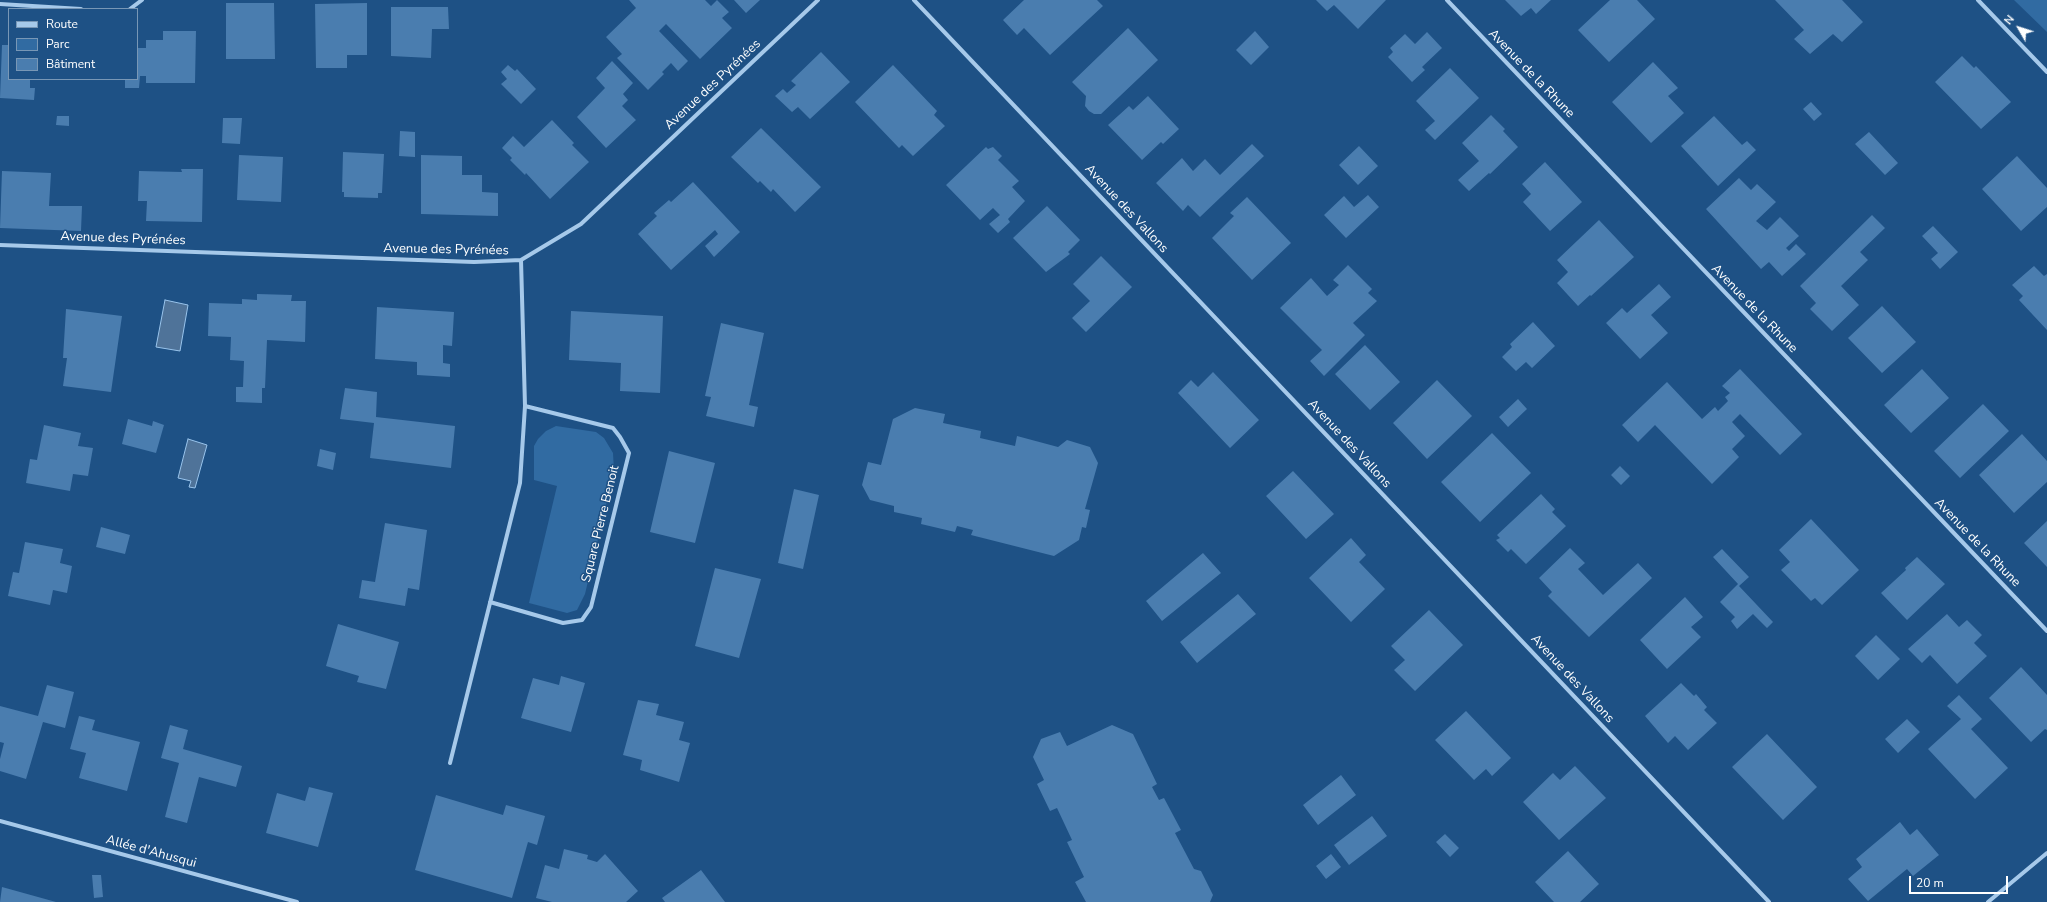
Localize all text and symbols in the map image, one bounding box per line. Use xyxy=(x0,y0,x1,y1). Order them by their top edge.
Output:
legend xyxy=(8,8,138,80)
north arrow xyxy=(1999,8,2039,48)
text: N xyxy=(2001,12,2018,28)
text: Route xyxy=(46,16,78,32)
street label: Avenue de la Rhune xyxy=(1485,26,1577,122)
text: Parc xyxy=(46,36,69,52)
street label: Avenue des Pyrénées xyxy=(662,36,764,134)
text: Bâtiment xyxy=(46,56,95,72)
street label: Avenue des Vallons xyxy=(1081,162,1171,256)
street label: Avenue des Pyrénées xyxy=(60,229,186,249)
street label: Avenue des Pyrénées xyxy=(383,241,509,259)
street label: Avenue de la Rhune xyxy=(1708,261,1800,357)
street label: Avenue des Vallons xyxy=(1304,397,1394,491)
street label: Square Pierre Benoit xyxy=(579,464,623,584)
street label: Avenue de la Rhune xyxy=(1931,495,2023,591)
street label: Avenue des Vallons xyxy=(1527,632,1617,726)
street label: Allée d'Ahusqui xyxy=(104,832,198,872)
scale bar xyxy=(1911,868,2010,894)
text: 20 m xyxy=(1916,875,1944,891)

